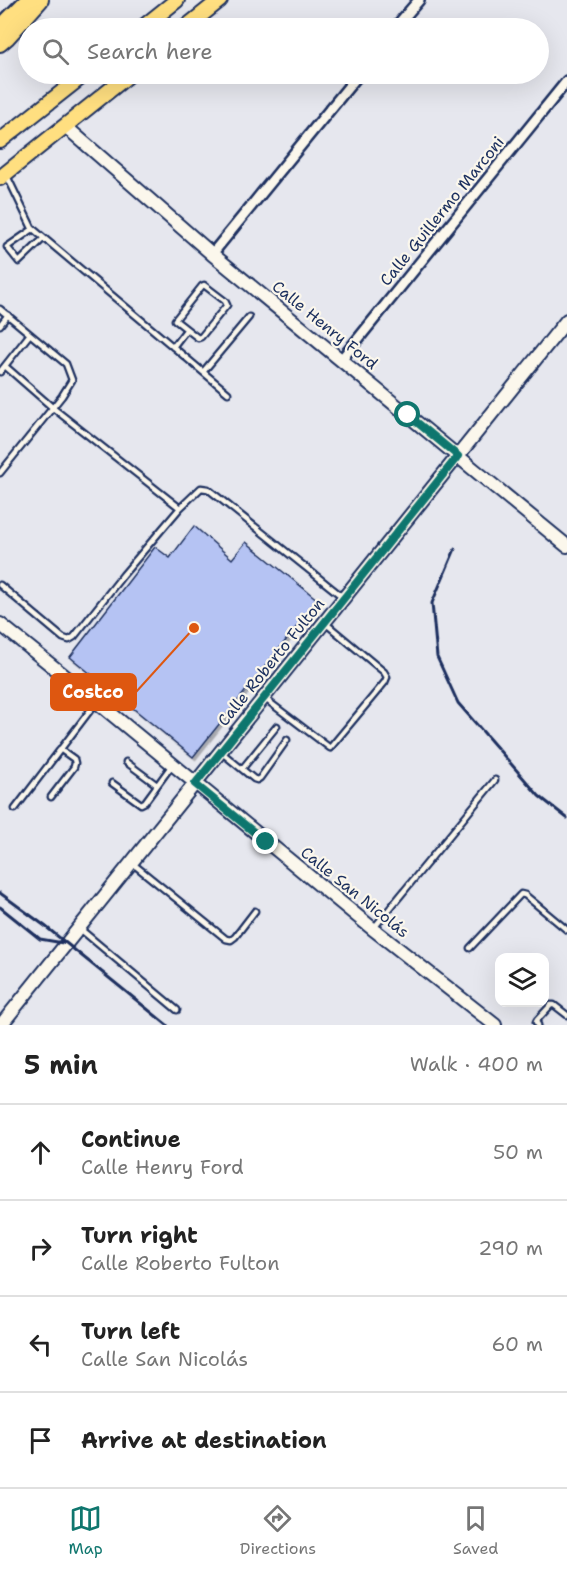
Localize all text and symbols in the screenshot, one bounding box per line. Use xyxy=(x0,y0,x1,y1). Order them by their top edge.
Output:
search box xyxy=(18,18,549,84)
icon: search xyxy=(39,35,72,68)
text: Search here xyxy=(87,37,213,66)
street label: Calle Guillermo Marconi xyxy=(375,132,509,290)
street label: Calle Henry Ford xyxy=(268,276,382,374)
route start xyxy=(394,401,420,427)
street label: Calle Roberto Fulton xyxy=(213,594,329,730)
callout: Costco xyxy=(51,674,136,710)
text: Costco xyxy=(62,680,124,704)
route end xyxy=(252,828,278,854)
street label: Calle San Nicolás xyxy=(296,842,414,942)
map controls xyxy=(495,953,549,1007)
button: layers xyxy=(495,953,549,1007)
text: 5 min xyxy=(24,1047,98,1082)
text: Walk · 400 m xyxy=(410,1051,543,1077)
text: Continue xyxy=(81,1125,181,1154)
icon: ahead xyxy=(24,1136,57,1169)
text: 50 m xyxy=(493,1139,543,1165)
text: Calle Henry Ford xyxy=(81,1154,244,1180)
text: Turn right xyxy=(81,1221,198,1250)
icon: right xyxy=(24,1232,57,1265)
text: 290 m xyxy=(478,1235,543,1261)
text: Calle Roberto Fulton xyxy=(81,1250,279,1276)
text: Turn left xyxy=(81,1317,180,1346)
icon: left xyxy=(24,1328,57,1361)
text: 60 m xyxy=(491,1331,543,1357)
text: Calle San Nicolás xyxy=(81,1346,248,1372)
icon: arrive xyxy=(24,1424,57,1457)
text: Arrive at destination xyxy=(81,1426,327,1455)
tab: Map xyxy=(69,1502,103,1559)
tab: Directions xyxy=(240,1502,316,1559)
tab: Saved xyxy=(453,1502,499,1559)

